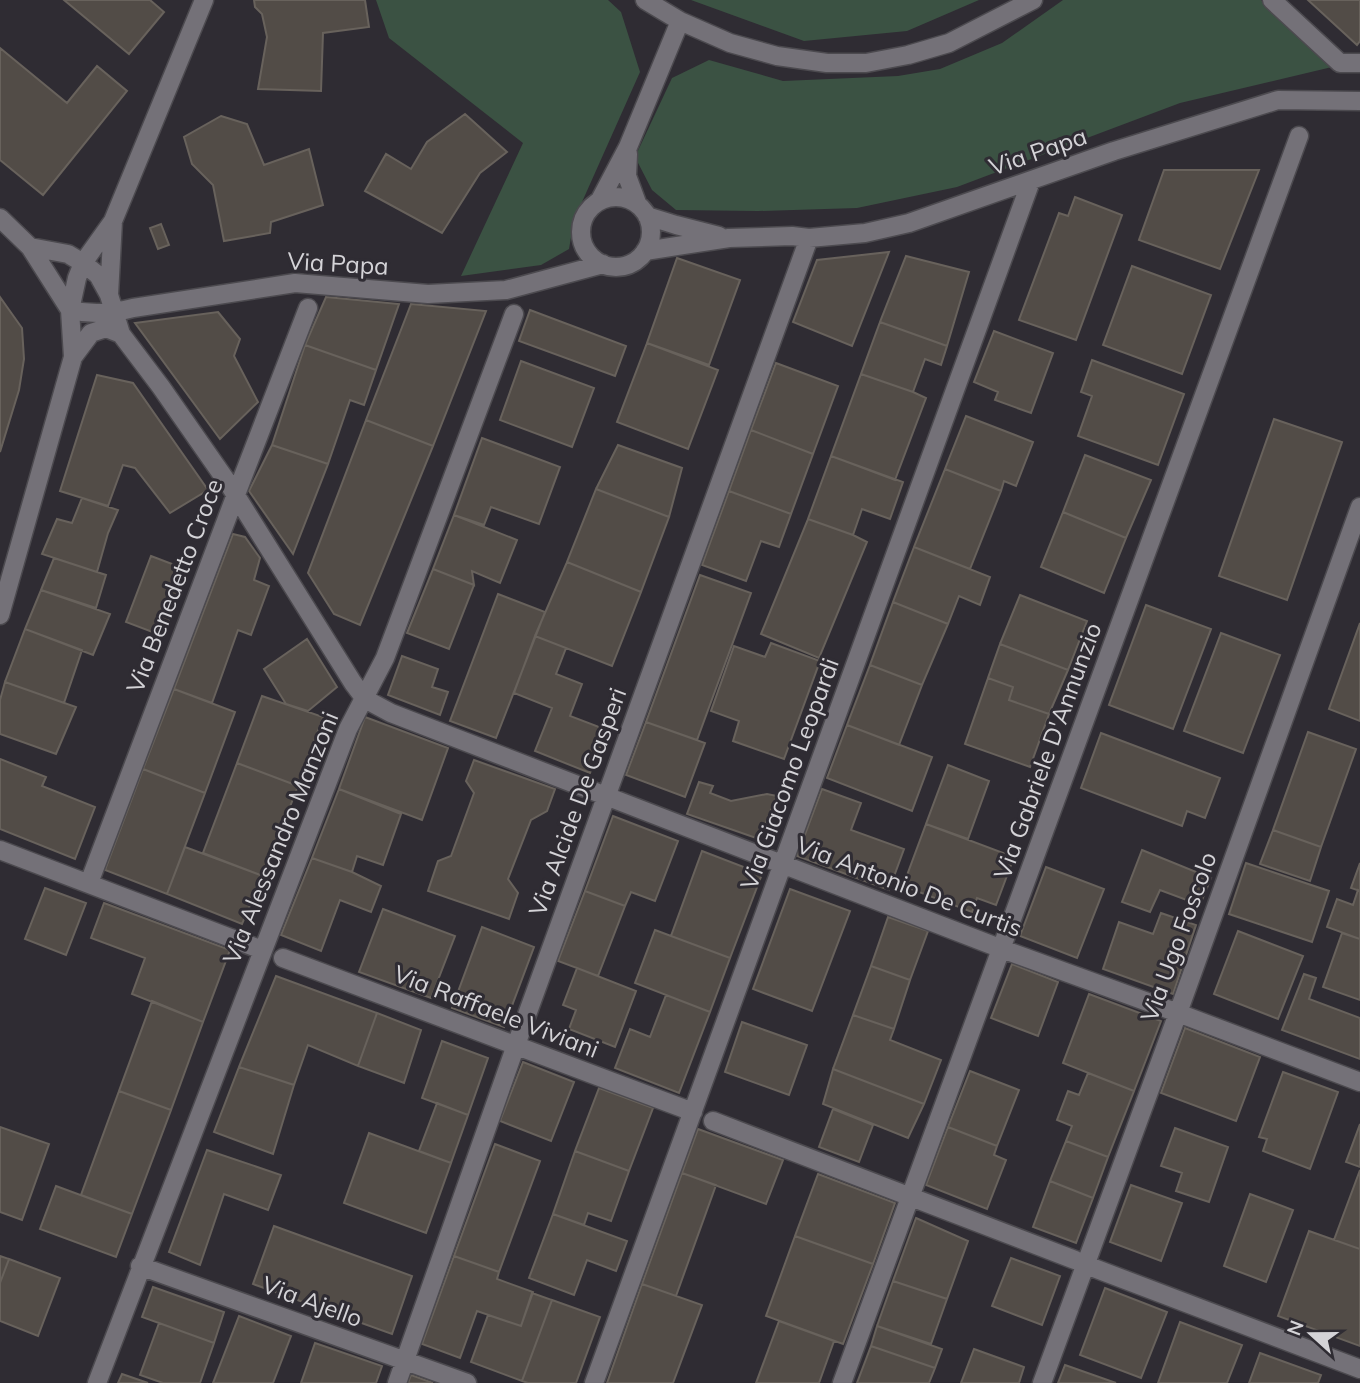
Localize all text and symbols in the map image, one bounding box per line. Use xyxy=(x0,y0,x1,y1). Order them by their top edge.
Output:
street label: Via Papa xyxy=(985,120,1090,182)
street label: Via Papa xyxy=(287,245,389,281)
street label: Via Benedetto Croce xyxy=(119,474,229,697)
street label: Via Gabriele D'Annunzio xyxy=(987,618,1107,883)
street label: Via Giacomo Leopardi xyxy=(733,654,845,894)
street label: Via Alcide De Gasperi xyxy=(522,683,632,920)
street label: Via Alessandro Manzoni xyxy=(216,707,344,968)
street label: Via Antonio De Curtis xyxy=(792,829,1026,943)
street label: Via Ugo Foscolo xyxy=(1133,848,1223,1026)
street label: Via Raffaele Viviani xyxy=(389,958,603,1064)
street label: Via Ajello xyxy=(258,1269,367,1333)
north arrow xyxy=(1276,1299,1346,1369)
text: N xyxy=(1281,1317,1309,1339)

